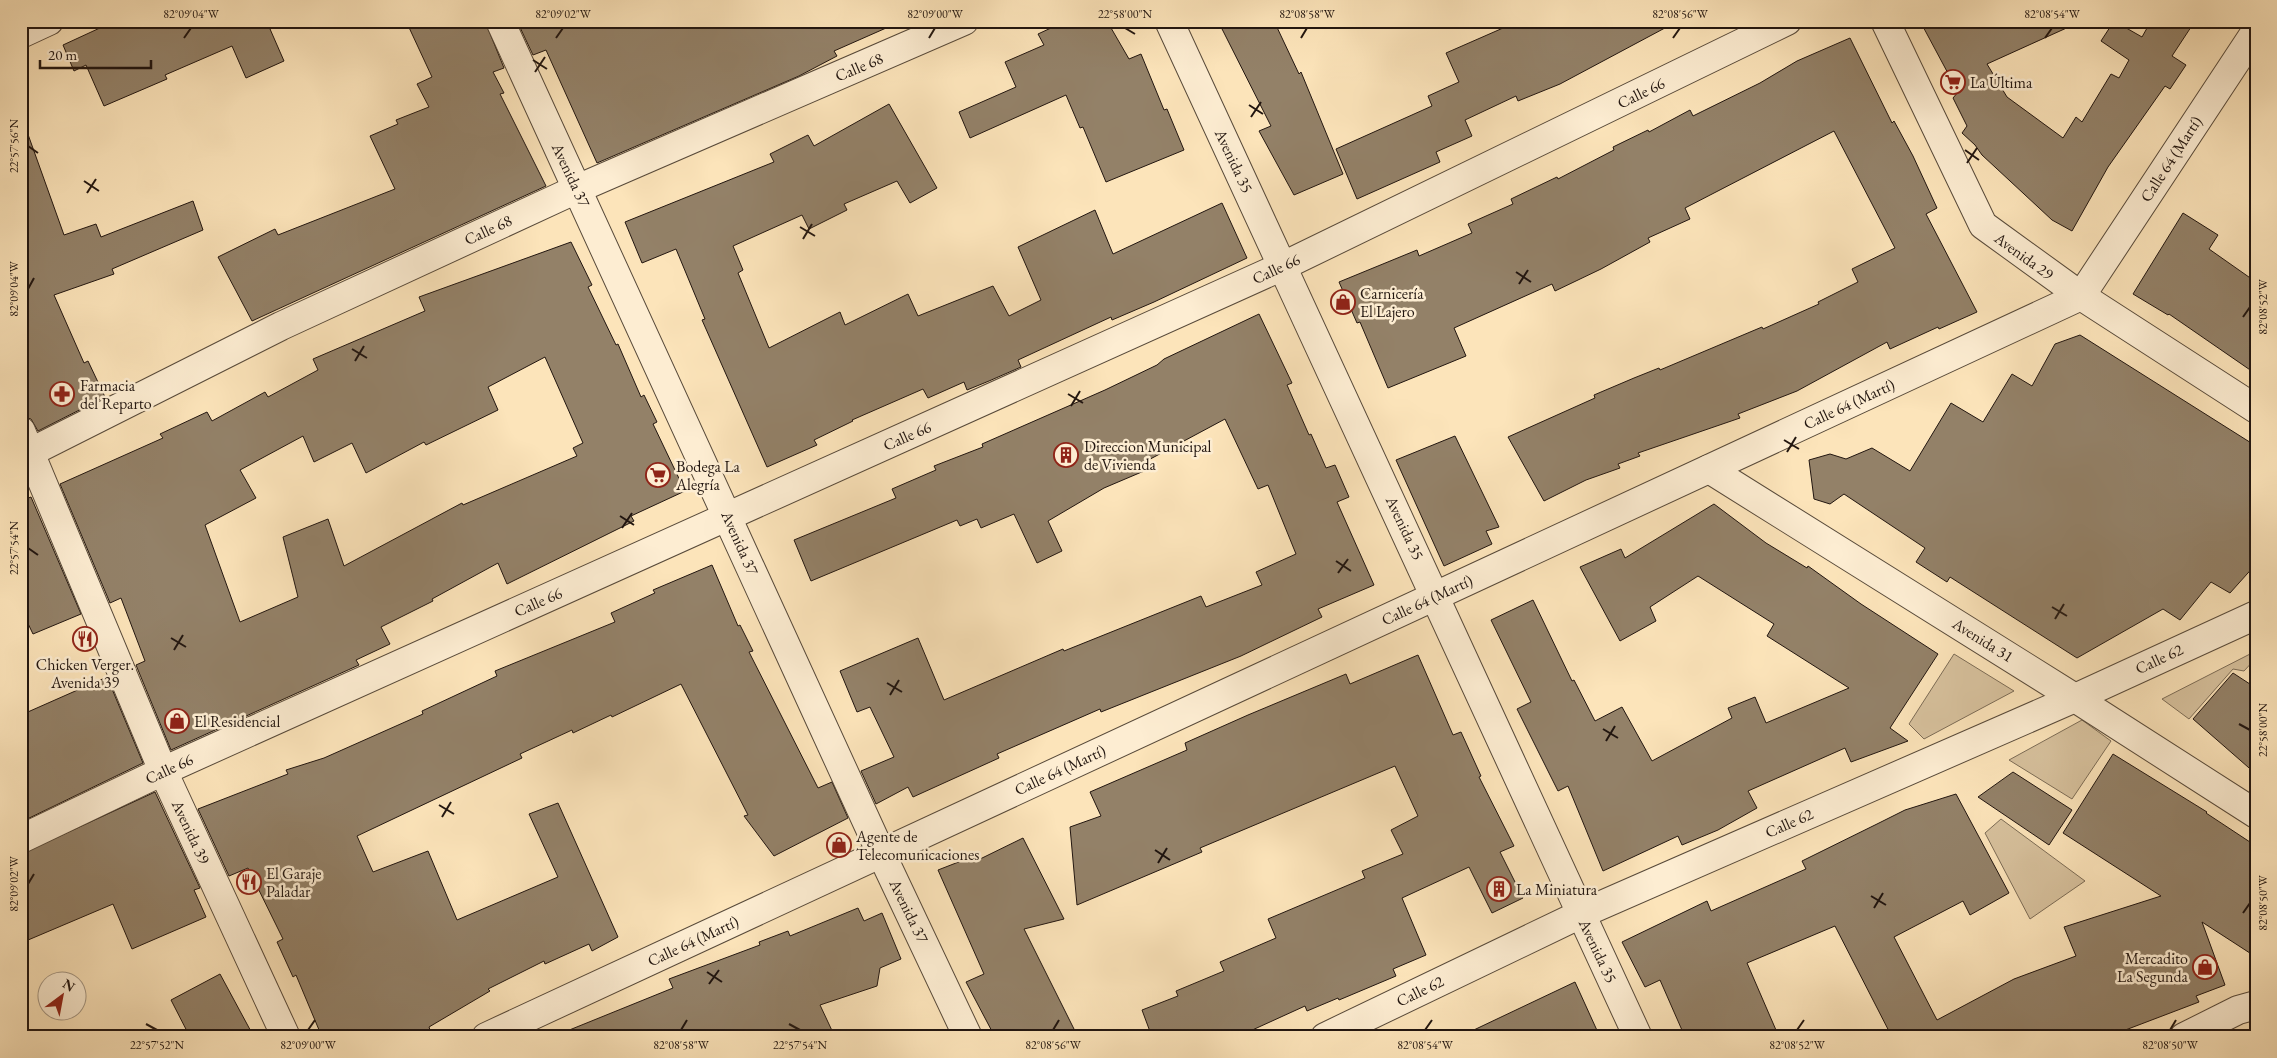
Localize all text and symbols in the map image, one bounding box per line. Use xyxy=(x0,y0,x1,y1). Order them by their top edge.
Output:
text: 82°09'04"W xyxy=(163,6,220,22)
text: 82°09'02"W xyxy=(535,6,592,22)
text: 82°09'00"W xyxy=(907,6,964,22)
text: 22°58'00"N xyxy=(1098,6,1152,22)
text: 82°08'58"W xyxy=(1279,6,1336,22)
text: 82°08'56"W xyxy=(1652,6,1709,22)
text: 82°08'54"W xyxy=(2024,6,2081,22)
scale bar xyxy=(40,38,151,70)
text: 20 m xyxy=(48,45,77,64)
street label: Calle 68 xyxy=(832,47,887,86)
supermarket icon: La Última xyxy=(1940,69,1966,95)
street label: Calle 66 xyxy=(1614,72,1668,113)
place label: La Última xyxy=(1970,72,2033,93)
street label: Calle 64 (Martí) xyxy=(2135,112,2207,206)
text: 22°57'56"N xyxy=(6,119,22,173)
street label: Avenida 35 xyxy=(1210,125,1258,196)
street label: Avenida 37 xyxy=(547,139,595,211)
street label: Calle 68 xyxy=(461,210,515,250)
street label: Avenida 29 xyxy=(1989,227,2058,285)
street label: Calle 66 xyxy=(1249,249,1303,289)
text: 82°09'04"W xyxy=(6,260,22,317)
text: 82°08'52"W xyxy=(2255,278,2271,335)
place label: Carnicería El Lajero xyxy=(1360,283,1424,322)
shop icon: Carnicería El Lajero xyxy=(1330,289,1356,315)
street label: Calle 64 (Martí) xyxy=(1800,374,1898,434)
place label: Farmacia del Reparto xyxy=(80,375,152,414)
pharmacy icon: Farmacia del Reparto xyxy=(49,381,75,407)
street label: Calle 66 xyxy=(880,416,934,456)
place label: Direccion Municipal de Vivienda xyxy=(1084,436,1212,475)
building icon: Direccion Municipal de Vivienda xyxy=(1053,442,1079,468)
place label: Bodega La Alegría xyxy=(675,456,741,495)
supermarket icon: Bodega La Alegría xyxy=(645,462,671,488)
street label: Avenida 35 xyxy=(1381,492,1429,563)
street label: Avenida 37 xyxy=(716,507,764,579)
text: 22°57'54"N xyxy=(6,521,22,575)
street label: Calle 64 (Martí) xyxy=(1378,570,1476,630)
street label: Calle 66 xyxy=(511,582,565,622)
street label: Avenida 31 xyxy=(1948,612,2017,667)
restaurant icon: Chicken Verger. Avenida 39 xyxy=(72,626,98,652)
street label: Calle 62 xyxy=(2132,639,2186,679)
place label: Chicken Verger. Avenida 39 xyxy=(36,654,134,693)
text: 22°58'00"N xyxy=(2255,703,2271,757)
shop icon: El Residencial xyxy=(164,708,190,734)
place label: El Residencial xyxy=(194,711,280,732)
street label: Calle 64 (Martí) xyxy=(1011,740,1109,800)
street label: Calle 66 xyxy=(142,749,196,789)
street label: Avenida 39 xyxy=(167,796,215,868)
street label: Calle 62 xyxy=(1762,803,1816,843)
place label: Agente de Telecomunicaciones xyxy=(855,826,979,865)
shop icon: Agente de Telecomunicaciones xyxy=(826,832,852,858)
text: 82°09'02"W xyxy=(6,855,22,912)
place label: El Garaje Paladar xyxy=(266,863,322,902)
restaurant icon: El Garaje Paladar xyxy=(236,869,262,895)
text: 82°08'50"W xyxy=(2255,874,2271,931)
street label: Avenida 37 xyxy=(884,875,934,947)
building icon: La Miniatura xyxy=(1486,876,1512,902)
place label: La Miniatura xyxy=(1516,879,1598,900)
street label: Calle 64 (Martí) xyxy=(644,911,742,971)
street label: Avenida 35 xyxy=(1574,915,1622,986)
place label: Mercadito La Segunda xyxy=(2117,948,2189,987)
shop icon: Mercadito La Segunda xyxy=(2192,954,2218,980)
north arrow xyxy=(38,970,88,1020)
street label: Calle 62 xyxy=(1393,970,1447,1011)
text: N xyxy=(59,974,79,996)
text: 22°57'52"N xyxy=(130,1037,184,1053)
text: 82°09'00"W xyxy=(280,1037,337,1053)
text: 82°08'58"W xyxy=(653,1037,710,1053)
text: 22°57'54"N xyxy=(773,1037,827,1053)
text: 82°08'56"W xyxy=(1025,1037,1082,1053)
text: 82°08'54"W xyxy=(1397,1037,1454,1053)
text: 82°08'52"W xyxy=(1769,1037,1826,1053)
text: 82°08'50"W xyxy=(2142,1037,2199,1053)

